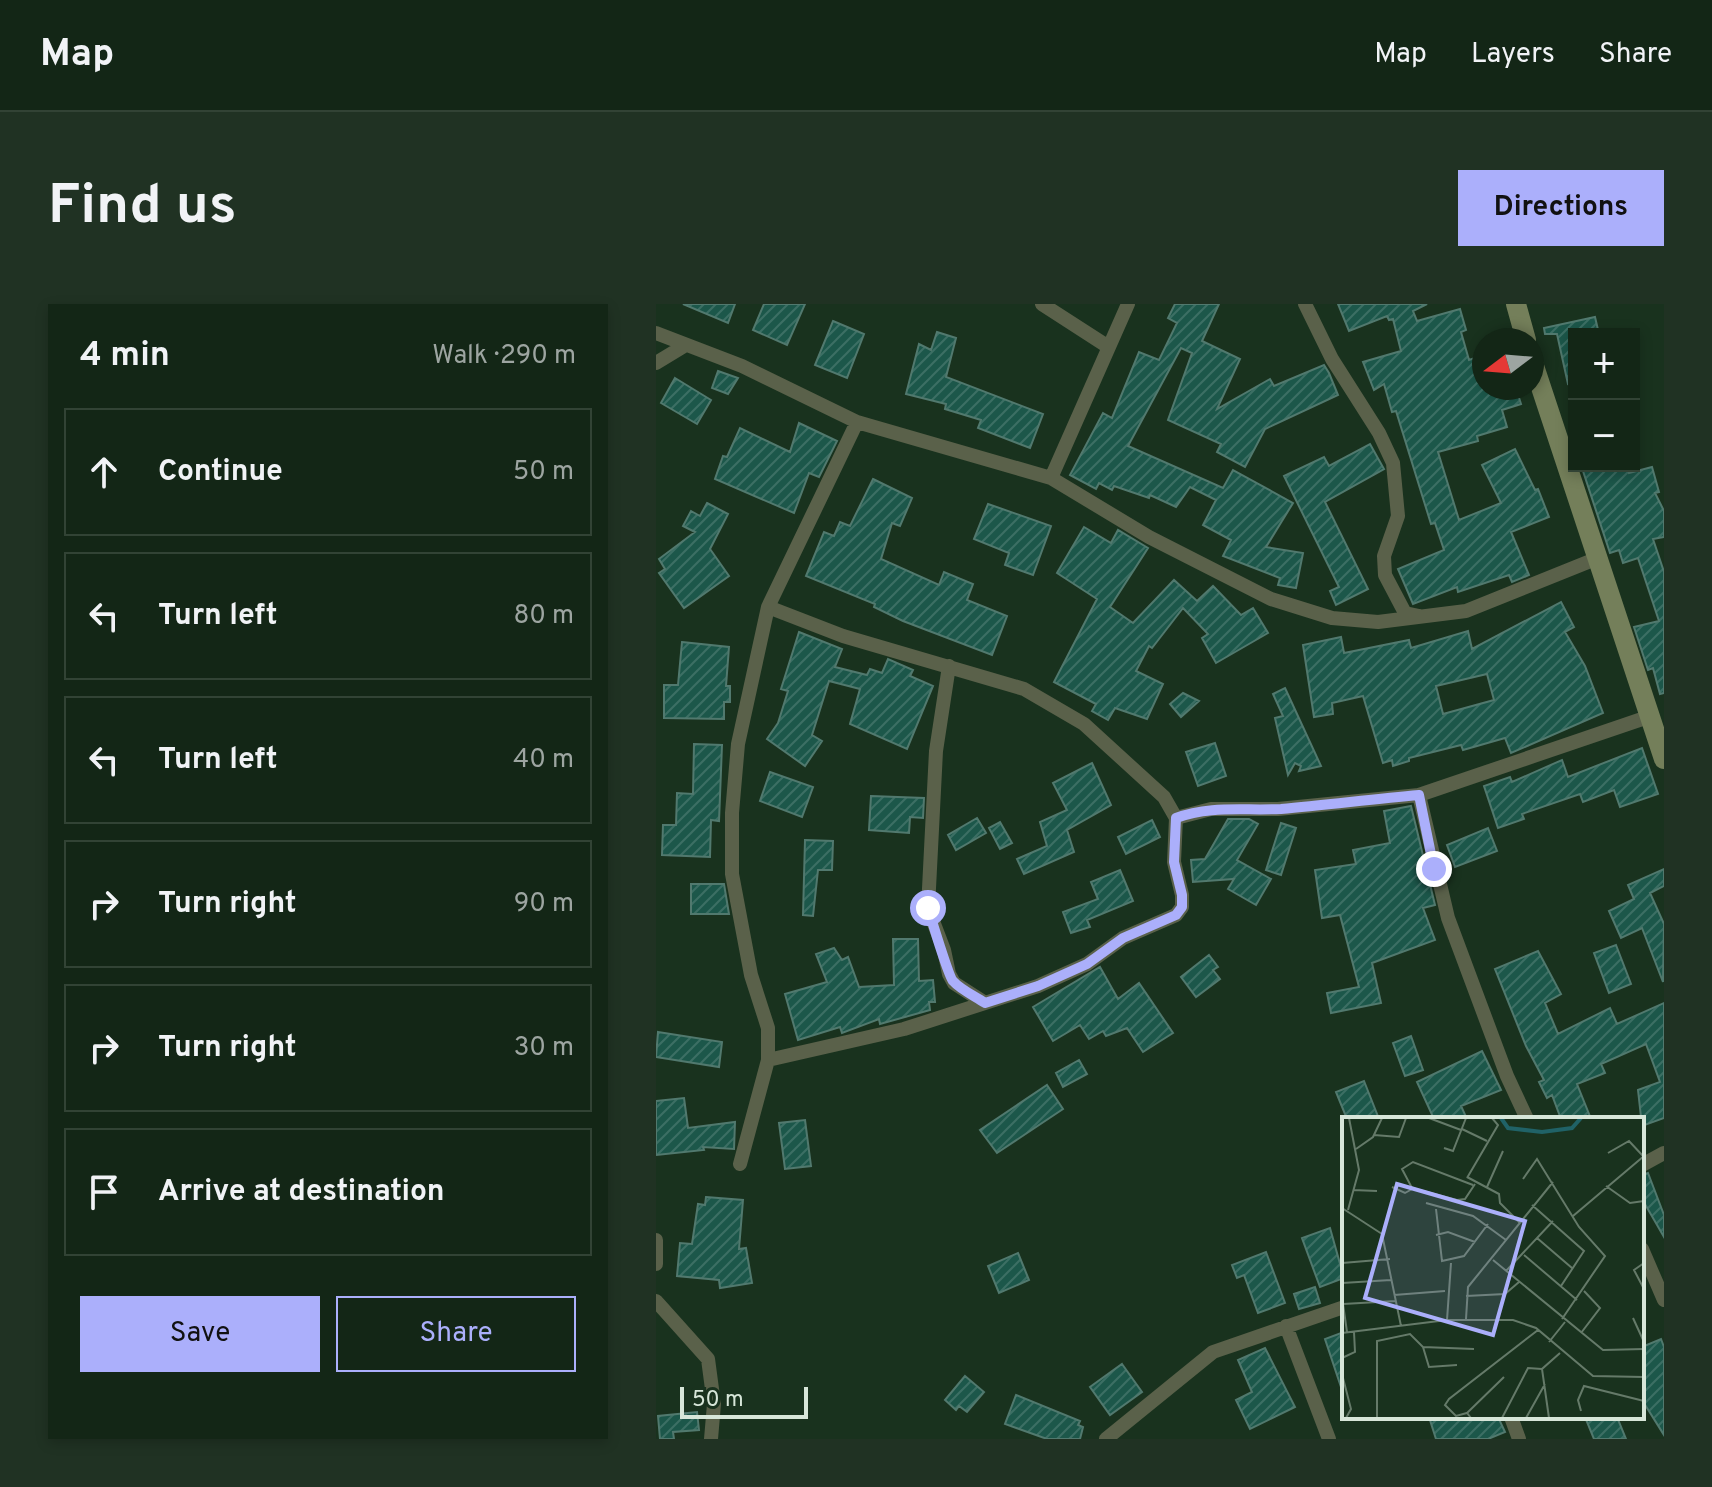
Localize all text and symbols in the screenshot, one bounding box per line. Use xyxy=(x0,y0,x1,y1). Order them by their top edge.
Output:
text: Map xyxy=(40,31,114,80)
text: Map xyxy=(1374,37,1427,73)
text: Layers xyxy=(1471,37,1555,73)
text: Share xyxy=(1599,37,1672,73)
button: Directions xyxy=(1458,170,1664,246)
text: Find us xyxy=(48,173,237,243)
north arrow xyxy=(1472,328,1544,400)
map controls xyxy=(1568,328,1640,472)
button: + xyxy=(1568,328,1640,400)
text: 4 min xyxy=(80,335,170,378)
text: Walk · 290 m xyxy=(432,340,576,373)
button: − xyxy=(1568,400,1640,472)
icon: ahead xyxy=(82,450,126,494)
text: Continue xyxy=(158,454,283,491)
text: 50 m xyxy=(513,456,574,489)
icon: left xyxy=(82,594,126,638)
text: Turn left xyxy=(158,598,278,635)
text: 80 m xyxy=(514,600,574,633)
icon: left xyxy=(82,738,126,782)
text: Turn left xyxy=(158,742,278,779)
text: 40 m xyxy=(513,744,574,777)
route end xyxy=(1416,851,1452,887)
icon: right xyxy=(82,882,126,926)
text: Turn right xyxy=(158,886,296,923)
text: 90 m xyxy=(514,888,574,921)
route start xyxy=(910,890,946,926)
icon: right xyxy=(82,1026,126,1070)
text: Turn right xyxy=(158,1030,296,1067)
text: 30 m xyxy=(514,1032,574,1065)
inset map xyxy=(1342,1117,1644,1419)
icon: arrive xyxy=(82,1170,126,1214)
text: Arrive at destination xyxy=(158,1174,444,1211)
button: Save xyxy=(80,1296,320,1372)
button: Share xyxy=(336,1296,576,1372)
scale bar xyxy=(680,1383,808,1419)
text: 50 m xyxy=(692,1387,744,1414)

